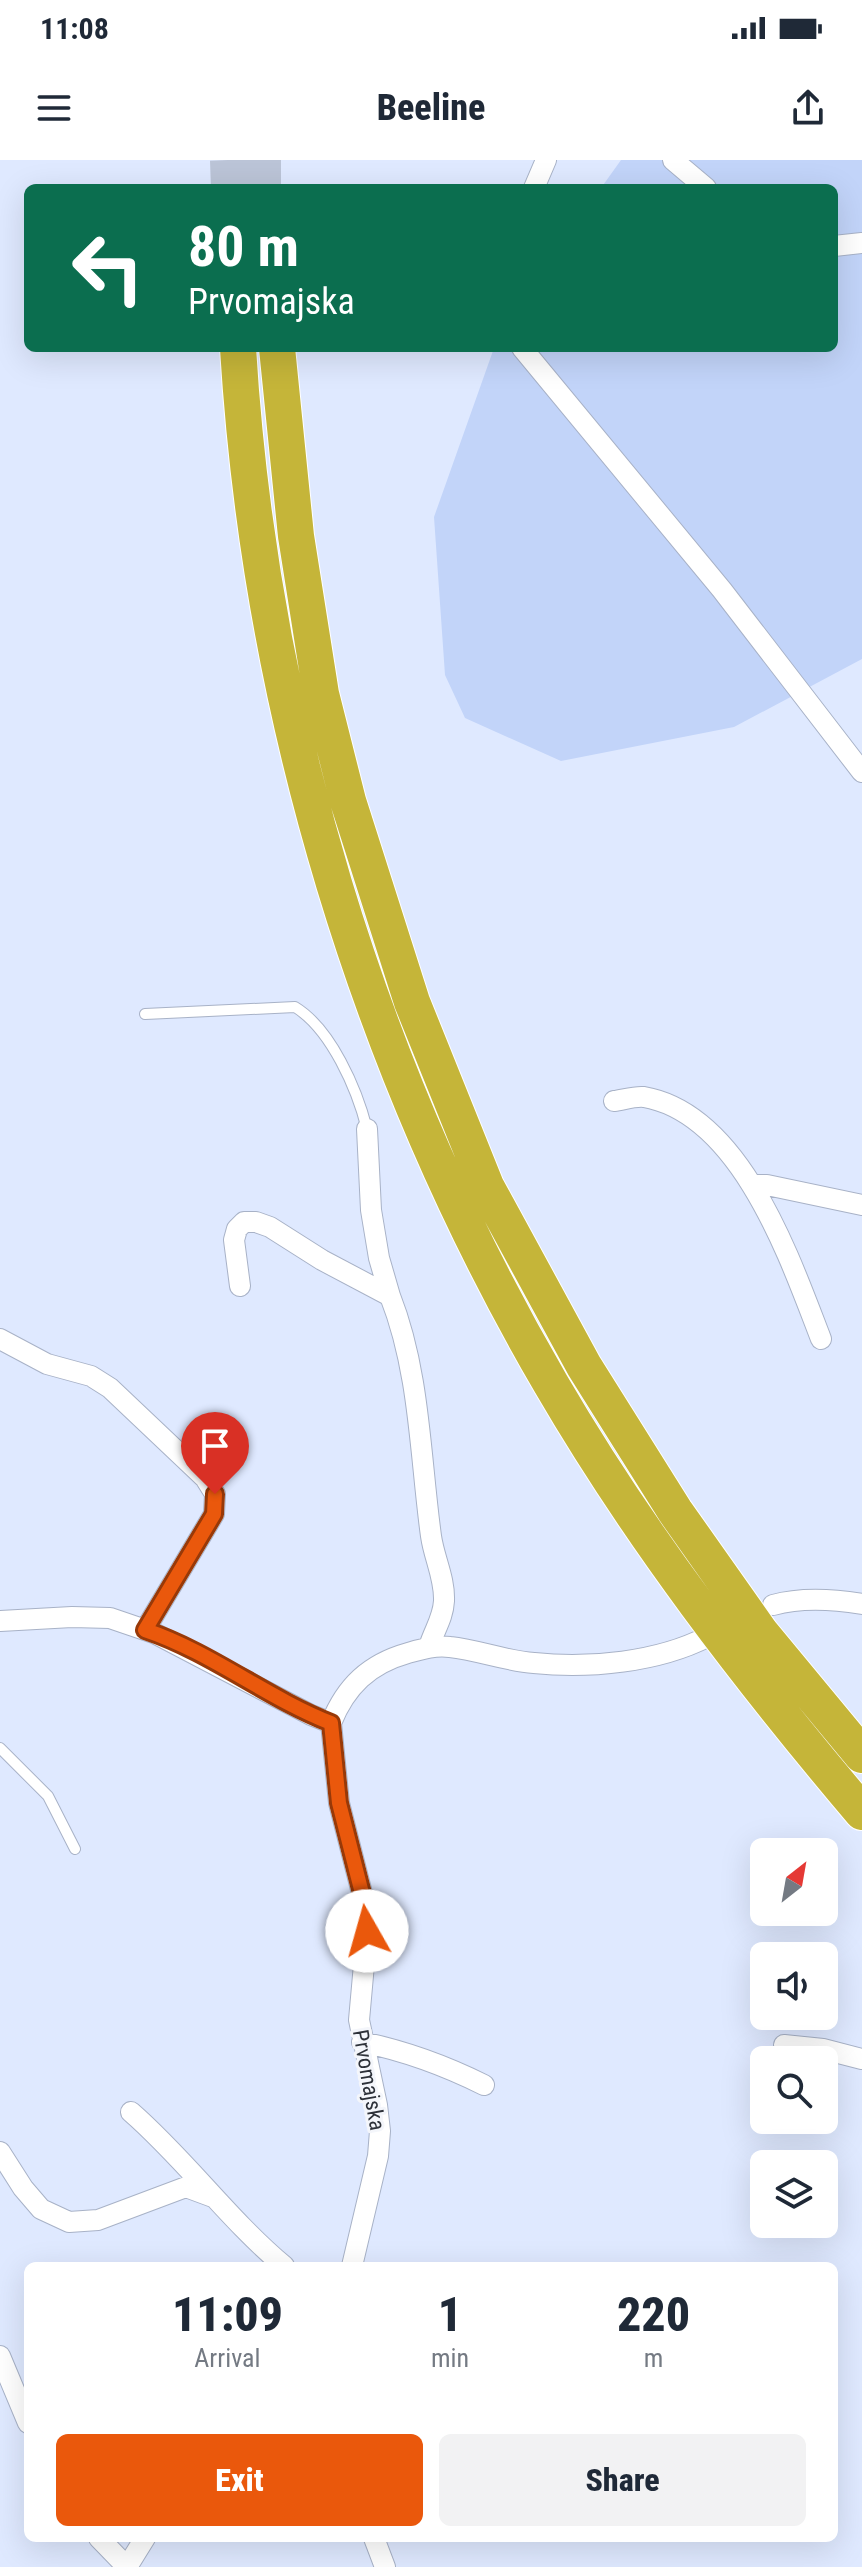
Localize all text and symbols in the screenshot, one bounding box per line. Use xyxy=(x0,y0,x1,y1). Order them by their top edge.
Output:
text: 11:08 xyxy=(40,11,109,46)
icon: menu xyxy=(32,86,76,130)
icon: share xyxy=(786,86,830,130)
text: Beeline xyxy=(377,87,485,129)
text: 80 m xyxy=(188,214,299,280)
icon: left xyxy=(56,216,160,320)
text: Prvomajska xyxy=(188,281,355,323)
pin xyxy=(181,1412,249,1494)
icon: arrive xyxy=(193,1424,237,1468)
north arrow xyxy=(750,1838,838,1926)
map controls xyxy=(750,1838,838,2238)
position arrow xyxy=(325,1889,409,1973)
button: sound xyxy=(750,1942,838,2030)
street label: Prvomajska xyxy=(348,2028,390,2132)
button: search xyxy=(750,2046,838,2134)
button: layers xyxy=(750,2150,838,2238)
text: 11:09 xyxy=(172,2286,283,2343)
text: 1 xyxy=(438,2286,462,2343)
text: 220 xyxy=(617,2286,690,2343)
text: Arrival xyxy=(194,2343,261,2373)
text: min xyxy=(431,2343,469,2373)
text: m xyxy=(644,2343,663,2373)
button: Exit xyxy=(56,2434,423,2526)
button: Share xyxy=(439,2434,806,2526)

